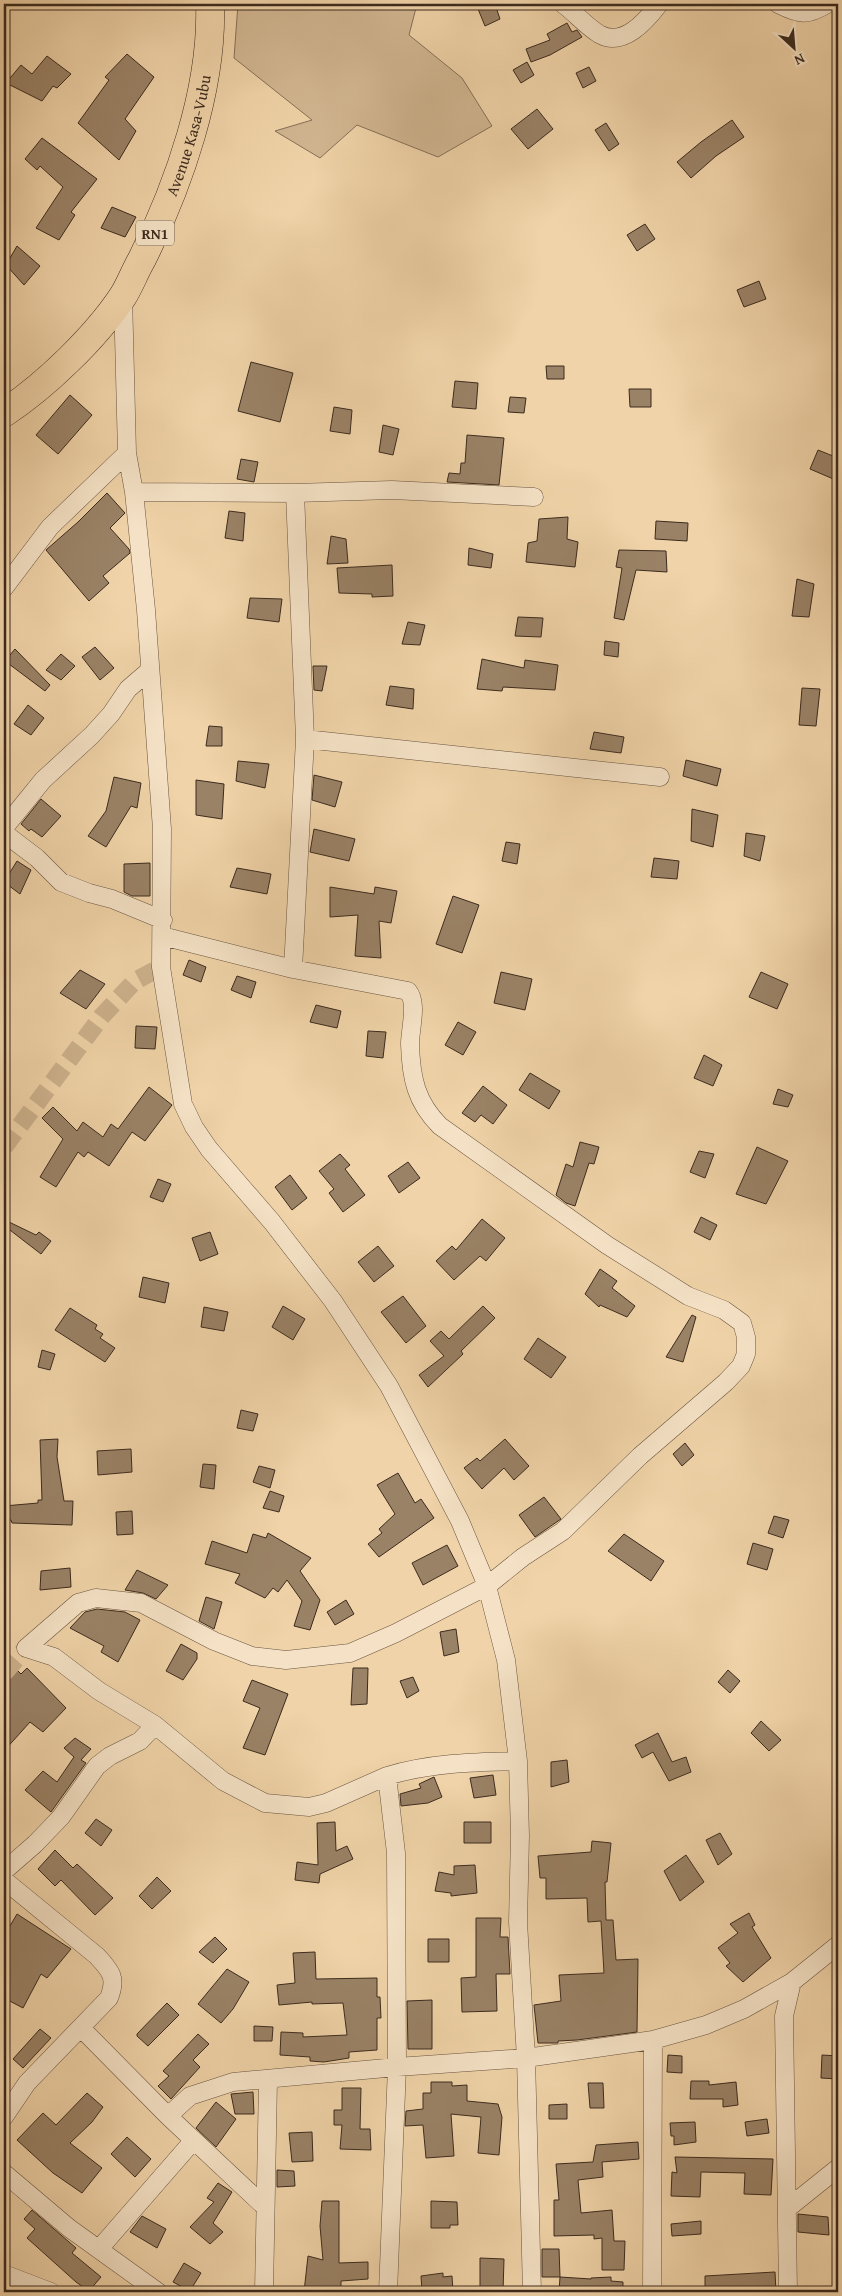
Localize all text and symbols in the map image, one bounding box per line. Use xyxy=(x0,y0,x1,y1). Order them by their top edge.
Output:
north arrow xyxy=(770,22,820,72)
text: N xyxy=(791,49,808,71)
street label: Avenue Kasa-Vubu xyxy=(159,72,217,199)
road number: RN1 xyxy=(136,220,174,246)

